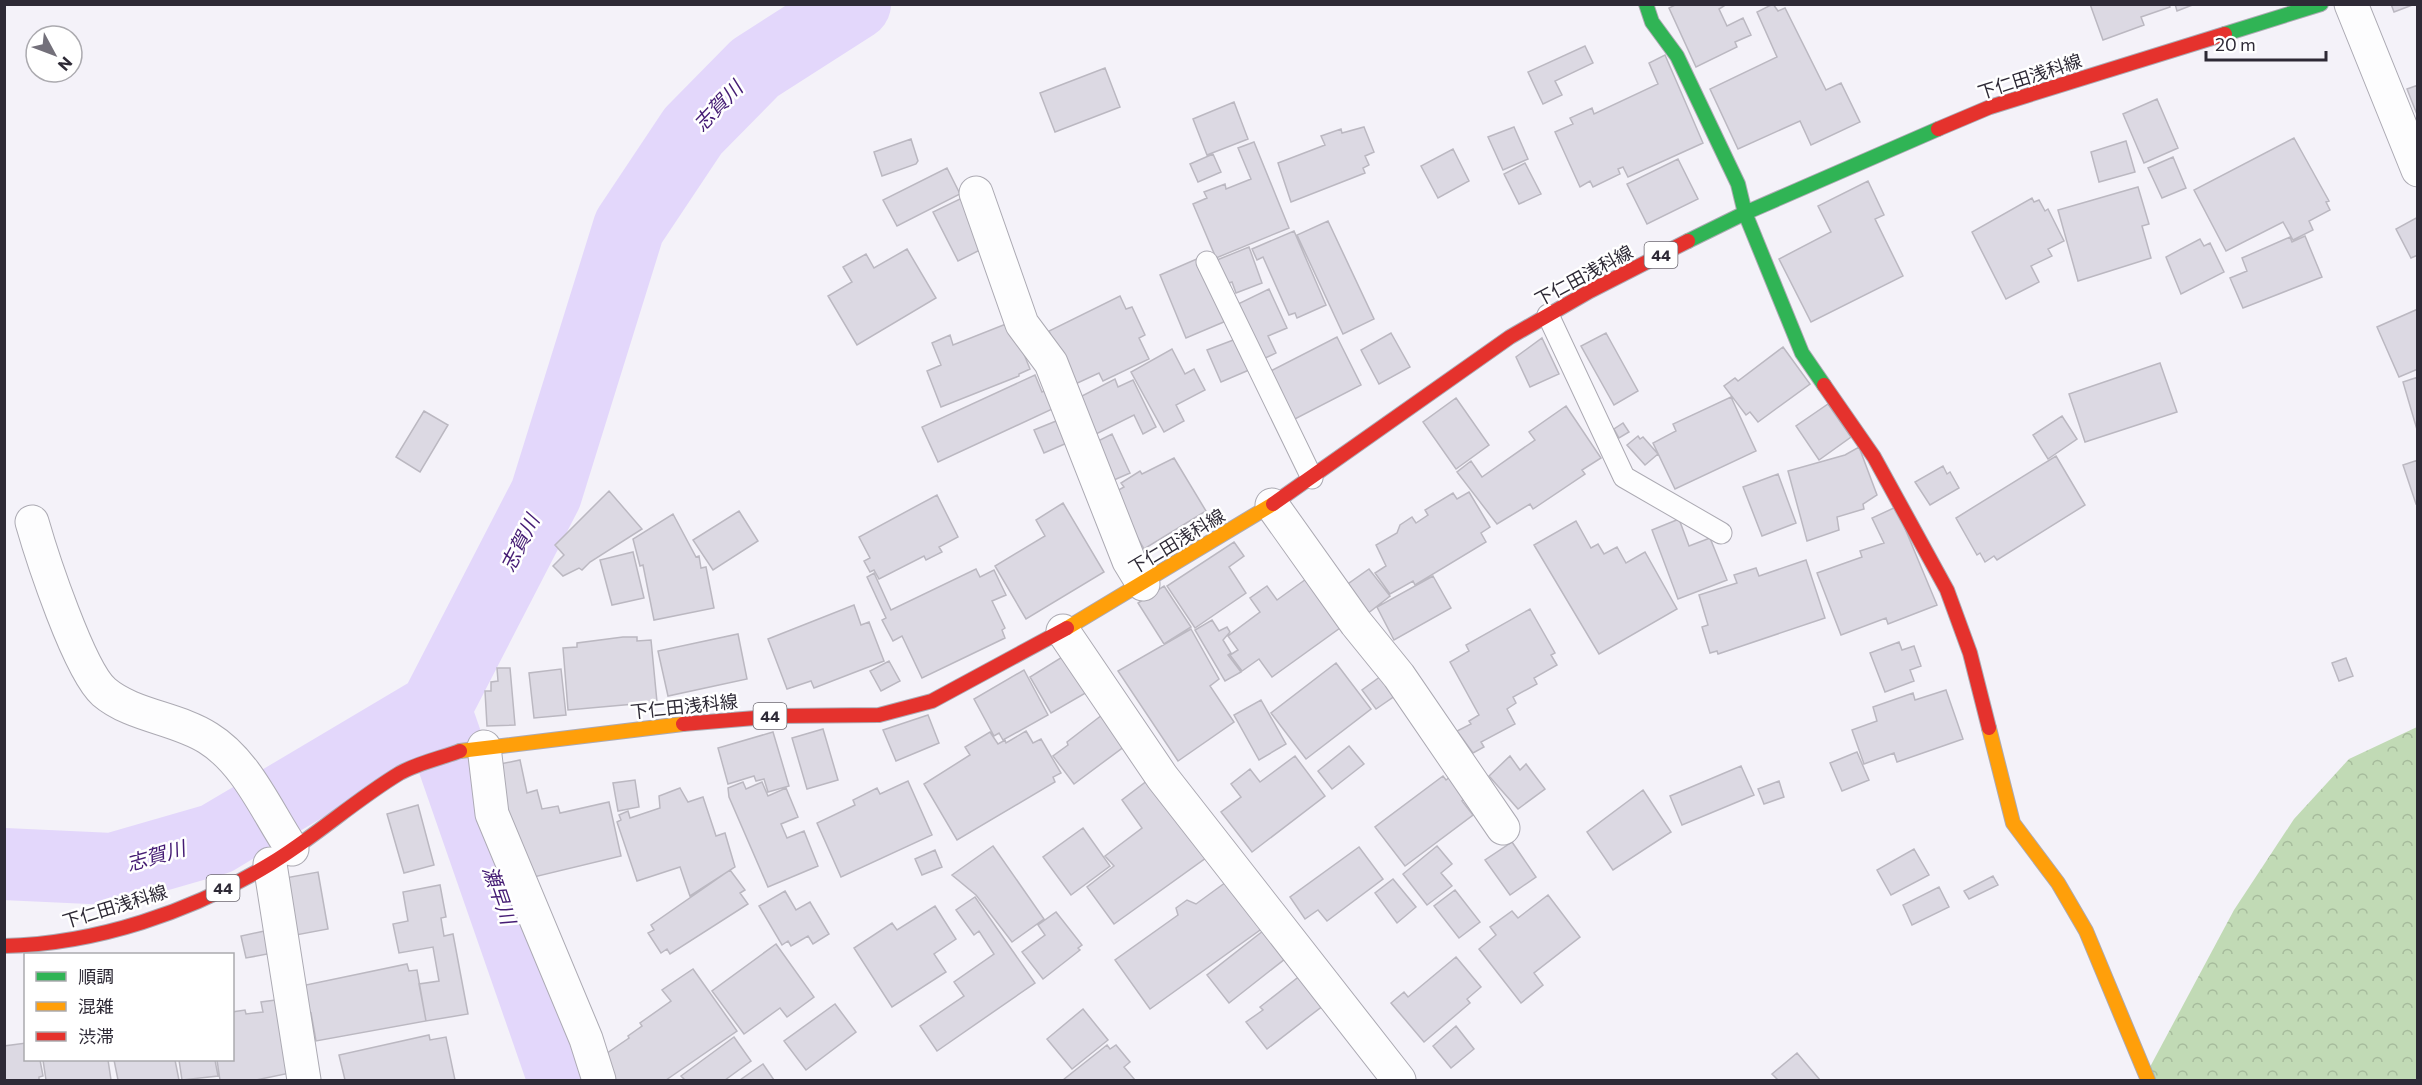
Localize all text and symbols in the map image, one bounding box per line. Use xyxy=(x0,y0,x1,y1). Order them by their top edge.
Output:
north arrow xyxy=(24,24,84,84)
scale bar xyxy=(2206,24,2326,62)
text: 20 m xyxy=(2215,33,2256,55)
street label: 下仁田浅科線 xyxy=(1975,49,2084,103)
text: N xyxy=(55,53,77,75)
water label: 志賀川 xyxy=(688,74,748,135)
street label: 下仁田浅科線 xyxy=(1531,240,1636,310)
road number: 44 xyxy=(1644,242,1678,268)
street label: 下仁田浅科線 xyxy=(1125,504,1228,578)
water label: 志賀川 xyxy=(495,509,544,575)
street label: 下仁田浅科線 xyxy=(629,689,739,723)
road number: 44 xyxy=(754,703,786,729)
water label: 志賀川 xyxy=(124,835,190,875)
water label: 瀬早川 xyxy=(479,862,522,929)
road number: 44 xyxy=(206,875,240,901)
street label: 下仁田浅科線 xyxy=(60,880,170,932)
legend xyxy=(24,953,234,1061)
text: 順調 xyxy=(78,965,114,987)
text: 混雑 xyxy=(78,995,114,1017)
text: 渋滞 xyxy=(78,1025,114,1047)

